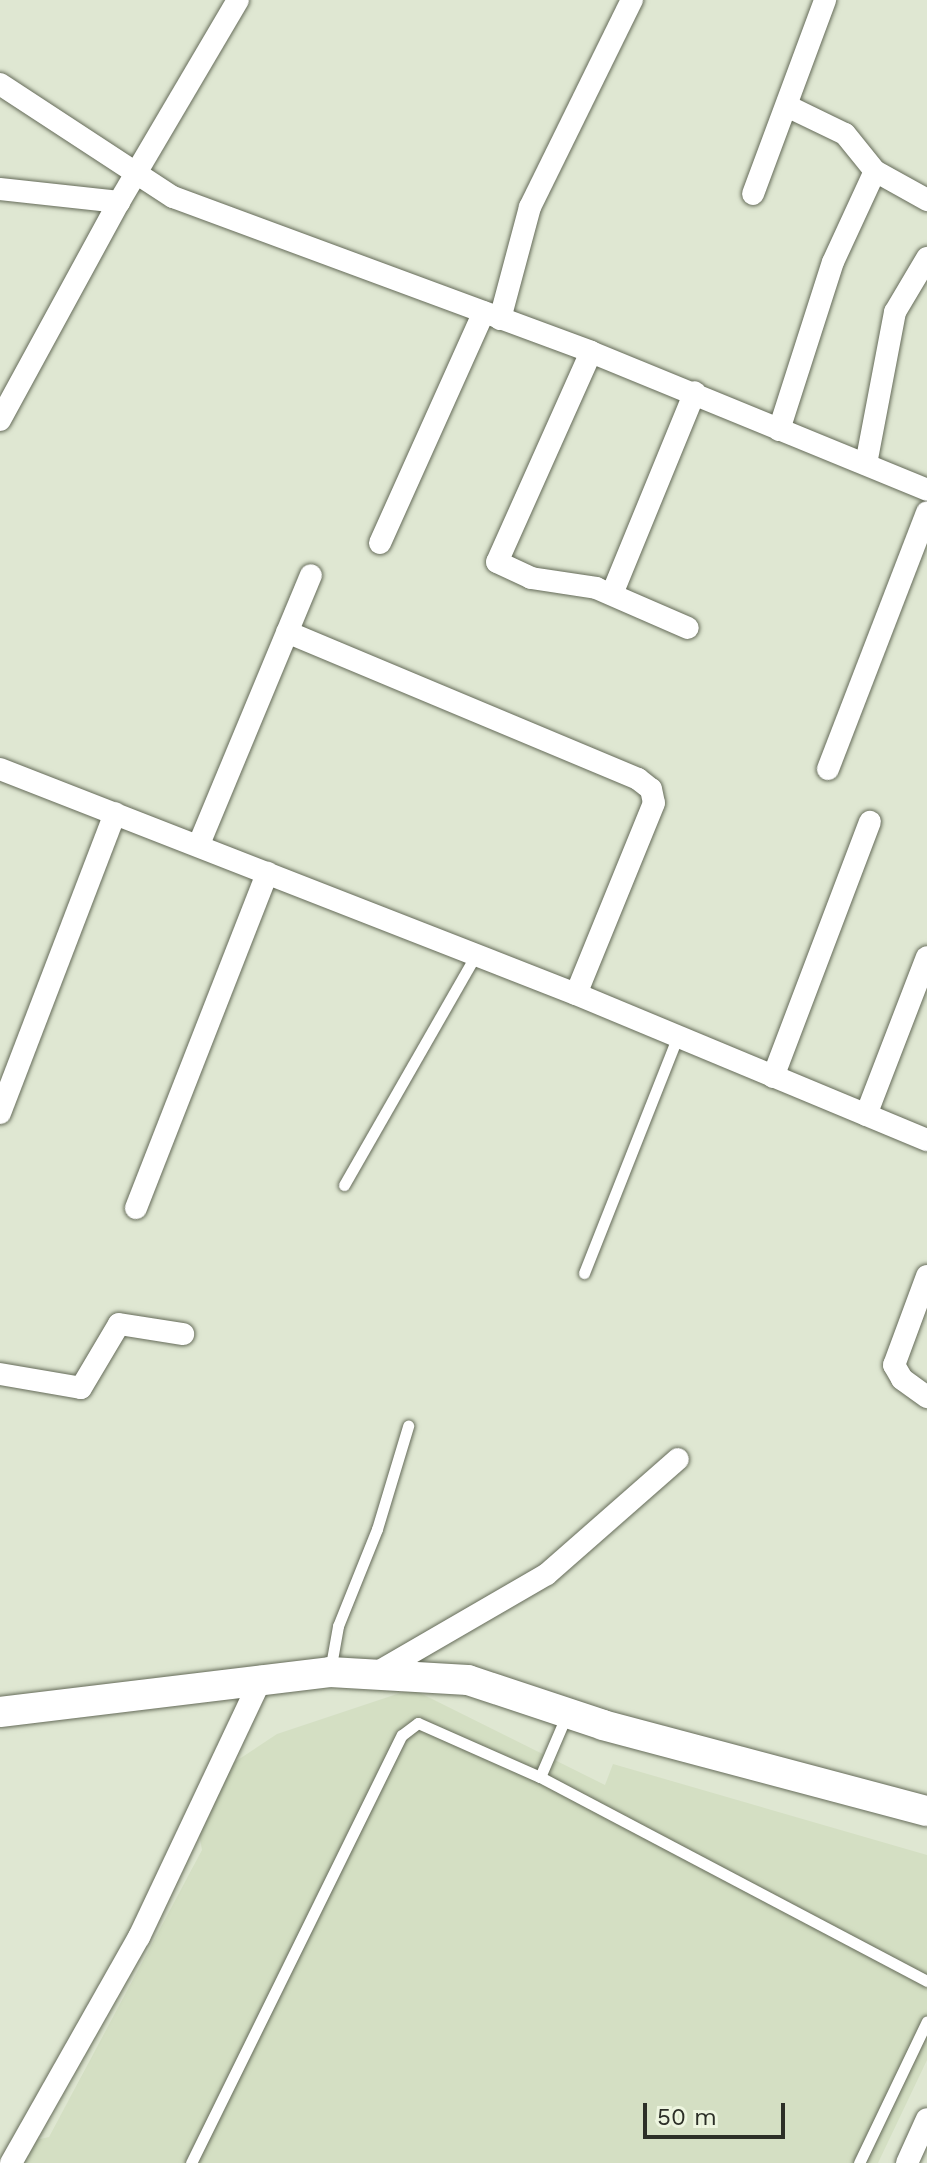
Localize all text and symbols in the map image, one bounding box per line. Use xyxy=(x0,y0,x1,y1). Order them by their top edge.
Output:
scale bar xyxy=(647,2087,789,2137)
text: 50 m xyxy=(657,2103,717,2131)

